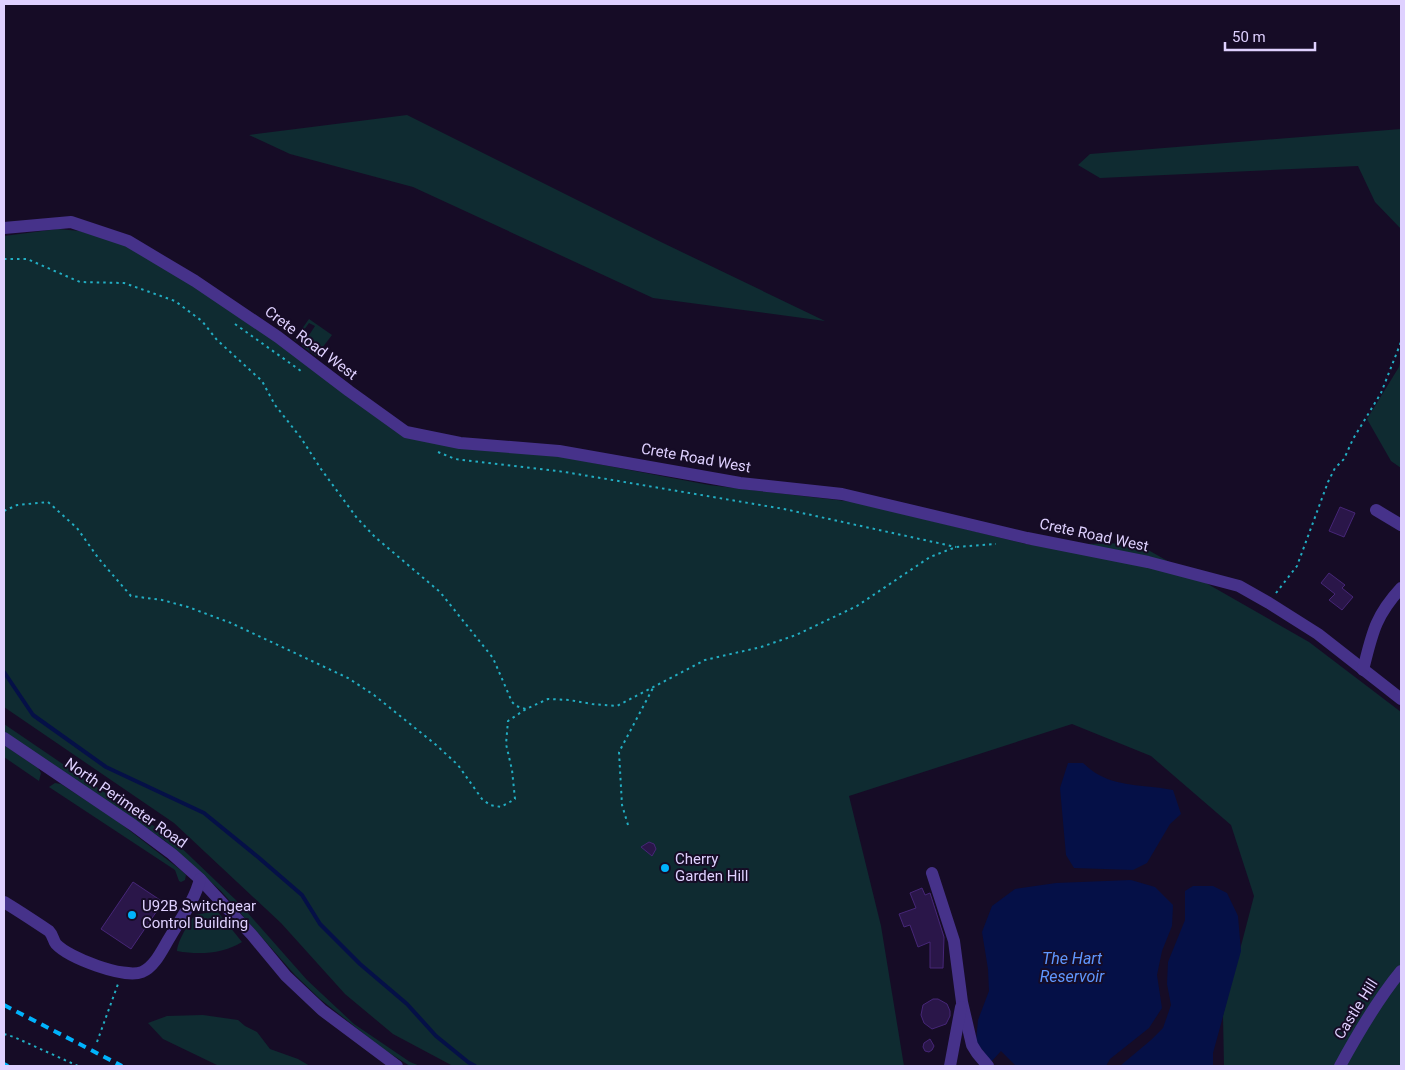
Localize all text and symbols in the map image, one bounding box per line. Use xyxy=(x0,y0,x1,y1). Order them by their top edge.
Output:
scale bar xyxy=(1225,20,1315,52)
text: 50 m xyxy=(1232,28,1266,46)
street label: Crete Road West xyxy=(261,302,361,384)
street label: Crete Road West xyxy=(640,439,752,477)
street label: Crete Road West xyxy=(1038,515,1150,555)
street label: North Perimeter Road xyxy=(62,754,190,852)
place label: Cherry Garden Hill xyxy=(675,850,748,885)
marker: Cherry Garden Hill xyxy=(659,862,671,874)
place label: U92B Switchgear Control Building xyxy=(142,897,256,932)
marker: U92B Switchgear Control Building xyxy=(126,909,138,921)
water label: The Hart Reservoir xyxy=(1040,949,1105,986)
street label: Castle Hill xyxy=(1330,976,1382,1042)

